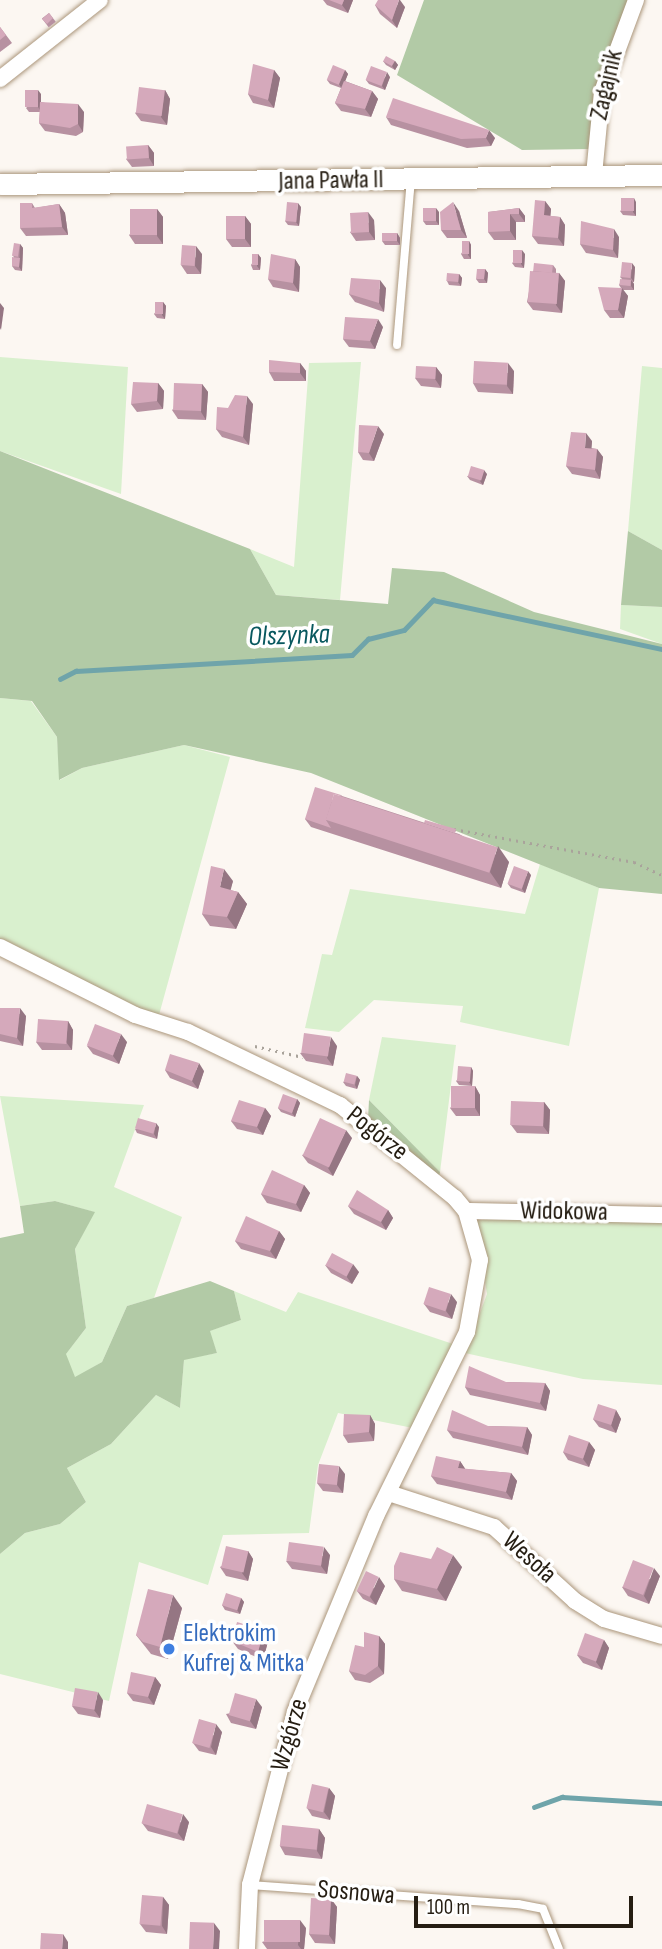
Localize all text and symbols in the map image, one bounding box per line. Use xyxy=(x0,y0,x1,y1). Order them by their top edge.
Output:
street label: Zagajnik xyxy=(584,47,630,123)
street label: Jana Pawła II xyxy=(278,164,384,198)
water label: Olszynka xyxy=(248,618,330,654)
street label: Pogórze xyxy=(340,1100,414,1168)
street label: Widokowa xyxy=(520,1196,608,1228)
street label: Wesoła xyxy=(496,1526,562,1590)
place label: Elektrokim Kufrej & Mitka xyxy=(183,1618,305,1680)
marker: Elektrokim Kufrej & Mitka xyxy=(161,1641,177,1657)
street label: Wzgórze xyxy=(265,1695,315,1775)
street label: Sosnowa xyxy=(316,1874,396,1912)
scale bar xyxy=(417,1882,636,1926)
text: 100 m xyxy=(427,1895,470,1920)

